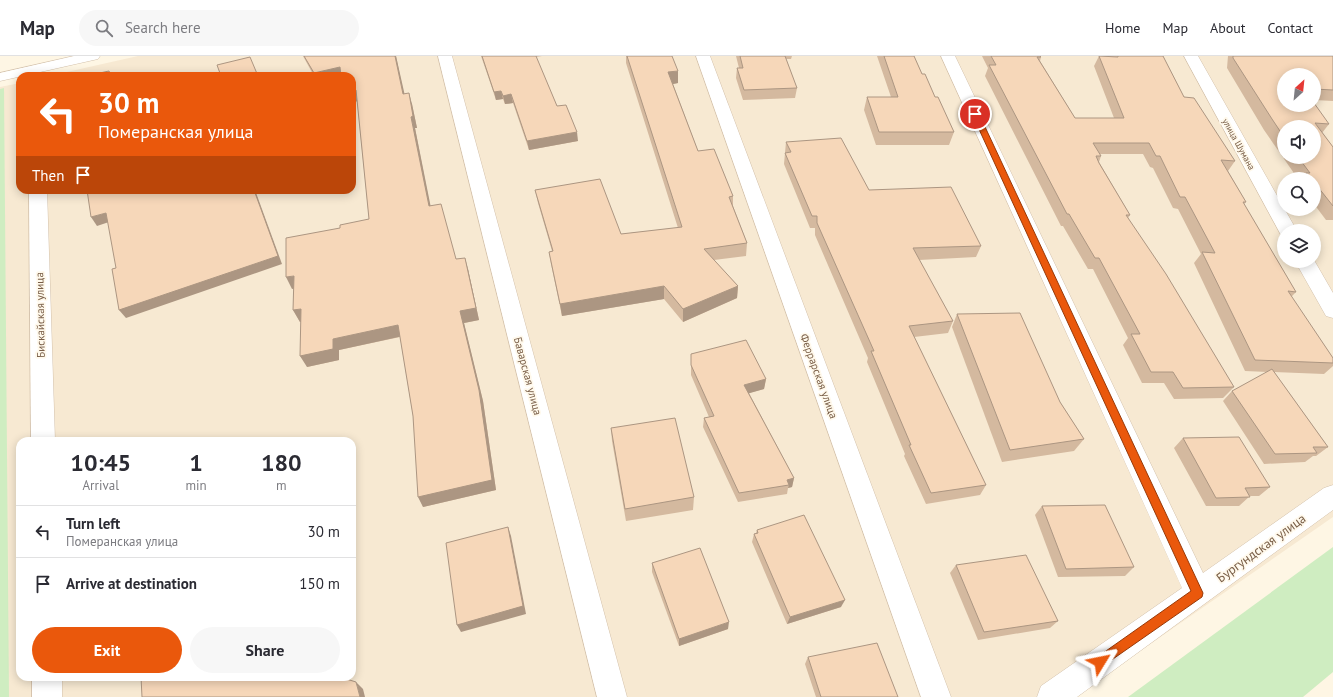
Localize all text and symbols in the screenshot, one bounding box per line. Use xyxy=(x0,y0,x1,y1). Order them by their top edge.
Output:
search box xyxy=(79,10,359,46)
text: Map xyxy=(20,16,55,40)
icon: search xyxy=(93,17,115,39)
text: Search here xyxy=(125,18,201,37)
text: Home xyxy=(1105,19,1140,37)
text: Map xyxy=(1162,19,1188,37)
text: About xyxy=(1210,19,1246,37)
text: Contact xyxy=(1268,19,1313,37)
north arrow xyxy=(1277,68,1321,112)
map controls xyxy=(1277,68,1321,268)
text: 30 m xyxy=(98,84,159,121)
icon: left xyxy=(32,88,84,140)
pin xyxy=(958,97,992,131)
icon: arrive xyxy=(964,103,986,125)
street label: улица Шумана xyxy=(1220,116,1258,172)
text: Померанская улица xyxy=(98,120,253,143)
button: sound xyxy=(1277,120,1321,164)
icon: arrive xyxy=(72,164,94,186)
text: Then xyxy=(32,166,64,185)
button: search xyxy=(1277,172,1321,216)
button: layers xyxy=(1277,224,1321,268)
street label: Бискайская улица xyxy=(32,272,48,358)
street label: Феррарская улица xyxy=(797,332,841,420)
street label: Баварская улица xyxy=(511,335,545,417)
text: 10:45 xyxy=(70,447,131,478)
text: 1 xyxy=(189,447,203,478)
text: 180 xyxy=(261,447,302,478)
text: Arrival xyxy=(83,477,119,494)
text: min xyxy=(185,477,207,494)
text: m xyxy=(276,477,287,494)
street label: Бургундская улица xyxy=(1213,510,1309,586)
text: Turn left xyxy=(66,514,120,533)
icon: left xyxy=(32,521,54,543)
text: 30 m xyxy=(307,522,340,541)
text: Померанская улица xyxy=(66,533,178,550)
icon: arrive xyxy=(32,573,54,595)
text: Arrive at destination xyxy=(66,574,197,593)
text: 150 m xyxy=(299,574,340,593)
button: Exit xyxy=(32,627,182,673)
button: Share xyxy=(190,627,340,673)
position arrow xyxy=(1079,641,1121,683)

